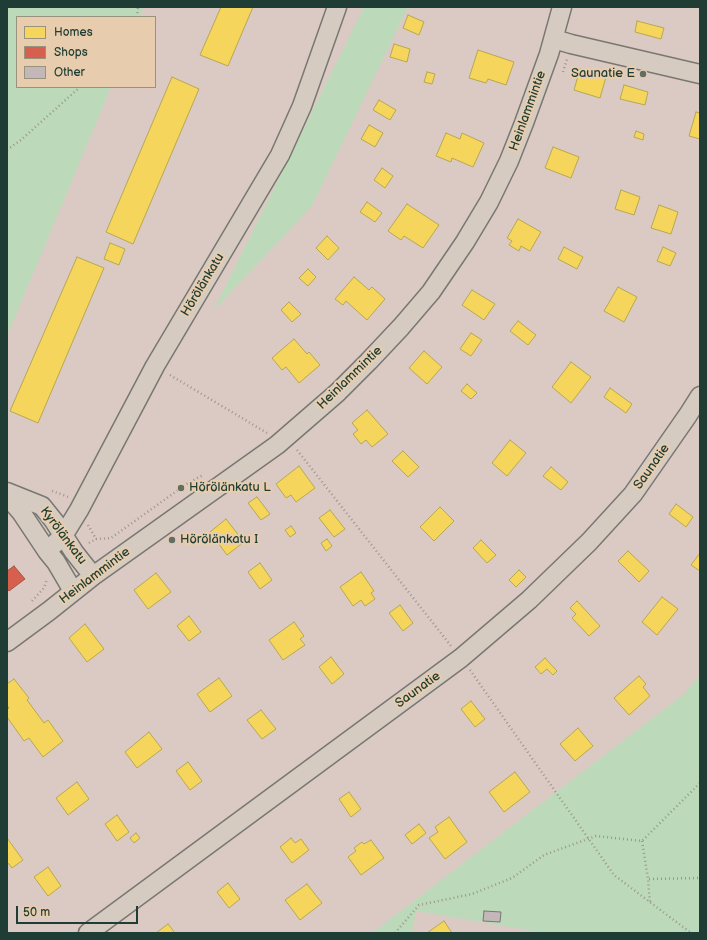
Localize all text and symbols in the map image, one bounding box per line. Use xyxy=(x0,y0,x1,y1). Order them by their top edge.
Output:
legend xyxy=(16,16,156,88)
text: Homes xyxy=(54,25,93,40)
text: Shops xyxy=(54,45,88,60)
text: Other xyxy=(54,65,85,80)
place label: Saunatie E xyxy=(571,66,635,82)
street label: Heinlammintie xyxy=(506,69,550,153)
marker: Saunatie E xyxy=(638,69,648,79)
street label: Hörölänkatu xyxy=(178,251,228,319)
street label: Heinlammintie xyxy=(314,343,386,413)
street label: Saunatie xyxy=(631,441,673,493)
place label: Hörölänkatu L xyxy=(189,480,271,496)
marker: Hörölänkatu L xyxy=(176,483,186,493)
street label: Kyrölänkatu xyxy=(36,504,90,568)
place label: Hörölänkatu I xyxy=(180,532,258,548)
marker: Hörölänkatu I xyxy=(167,535,177,545)
street label: Heinlammintie xyxy=(57,544,133,608)
street label: Saunatie xyxy=(392,668,444,712)
scale bar xyxy=(18,898,140,924)
text: 50 m xyxy=(23,905,50,920)

